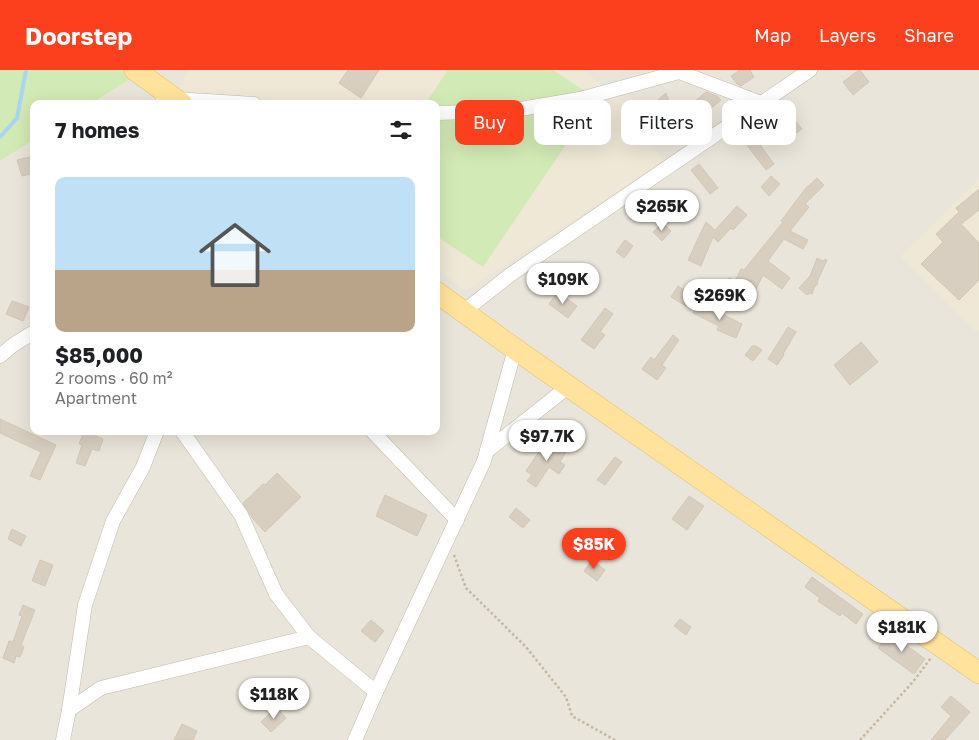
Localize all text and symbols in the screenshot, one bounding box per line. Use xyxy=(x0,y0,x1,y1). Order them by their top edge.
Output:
text: Doorstep xyxy=(25,21,132,50)
text: Map xyxy=(754,24,791,46)
text: Layers xyxy=(819,24,876,46)
text: Share xyxy=(904,24,954,46)
chip: Buy xyxy=(455,100,524,145)
chip: Rent xyxy=(534,100,611,145)
chip: Filters xyxy=(621,100,712,145)
chip: New xyxy=(722,100,796,145)
icon: filters xyxy=(387,116,415,144)
text: 7 homes xyxy=(55,117,140,143)
pin: $265K xyxy=(627,190,697,232)
text: $265K xyxy=(636,196,688,216)
icon: home xyxy=(190,210,280,300)
pin: $109K xyxy=(528,262,598,305)
text: $109K xyxy=(537,269,589,289)
pin: $269K xyxy=(685,278,755,321)
text: $269K xyxy=(694,285,746,305)
text: $85,000 xyxy=(55,342,143,368)
text: 2 rooms · 60 m² xyxy=(55,368,173,388)
text: Apartment xyxy=(55,388,137,408)
pin: $97.7K xyxy=(506,420,588,462)
text: $97.7K xyxy=(519,426,575,446)
pin: $85K xyxy=(564,528,624,570)
text: $85K xyxy=(573,534,615,554)
pin: $181K xyxy=(867,610,937,653)
text: $181K xyxy=(877,617,927,637)
pin: $118K xyxy=(239,678,309,720)
text: $118K xyxy=(249,684,299,704)

